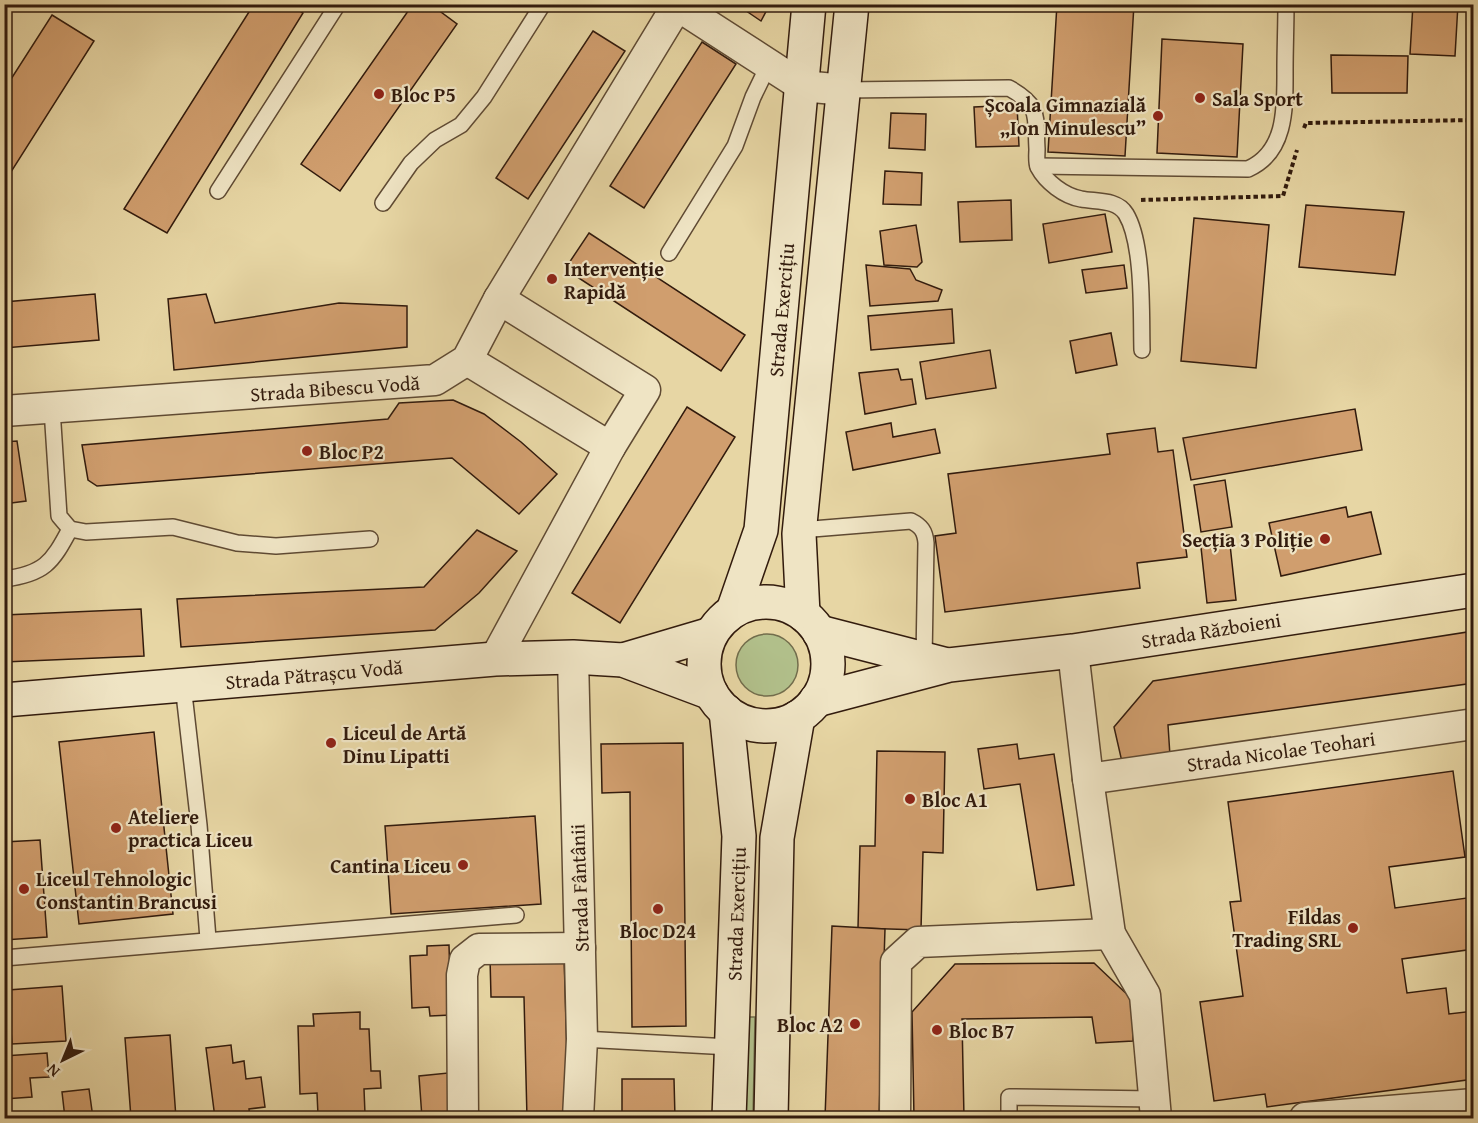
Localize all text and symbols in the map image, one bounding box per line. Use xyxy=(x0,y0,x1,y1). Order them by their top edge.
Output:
place label: Bloc P5 xyxy=(391,80,456,109)
place label: Sala Sport xyxy=(1212,84,1303,113)
marker: Bloc P5 xyxy=(372,87,386,101)
place label: Școala Gimnazială „Ion Minulescu” xyxy=(985,90,1147,142)
marker: Sala Sport xyxy=(1193,91,1207,105)
marker: Școala Gimnazială „Ion Minulescu” xyxy=(1151,109,1165,123)
street label: Strada Exercițiu xyxy=(761,242,801,378)
place label: Intervenție Rapidă xyxy=(564,254,664,306)
marker: Intervenție Rapidă xyxy=(545,272,559,286)
street label: Strada Bibescu Vodă xyxy=(249,368,421,408)
place label: Bloc P2 xyxy=(319,437,384,466)
marker: Bloc P2 xyxy=(300,444,314,458)
place label: Secția 3 Poliție xyxy=(1182,525,1313,554)
marker: Secția 3 Poliție xyxy=(1318,532,1332,546)
street label: Strada Războieni xyxy=(1139,605,1283,655)
street label: Strada Pătrașcu Vodă xyxy=(224,652,404,696)
place label: Liceul de Artă Dinu Lipatti xyxy=(343,718,467,770)
street label: Strada Nicolae Teohari xyxy=(1185,723,1377,779)
marker: Liceul de Artă Dinu Lipatti xyxy=(324,736,338,750)
place label: Bloc A1 xyxy=(922,785,988,814)
marker: Bloc A1 xyxy=(903,792,917,806)
place label: Ateliere practica Liceu xyxy=(128,802,253,854)
marker: Ateliere practica Liceu xyxy=(109,821,123,835)
street label: Strada Fântânii xyxy=(562,823,596,953)
street label: Strada Exercițiu xyxy=(719,846,753,982)
place label: Cantina Liceu xyxy=(330,851,452,880)
marker: Cantina Liceu xyxy=(456,858,470,872)
place label: Liceul Tehnologic Constantin Brancusi xyxy=(36,864,217,916)
marker: Liceul Tehnologic Constantin Brancusi xyxy=(17,882,31,896)
marker: Bloc D24 xyxy=(651,902,665,916)
place label: Fildas Trading SRL xyxy=(1232,902,1342,954)
place label: Bloc D24 xyxy=(620,916,696,945)
marker: Fildas Trading SRL xyxy=(1346,921,1360,935)
place label: Bloc A2 xyxy=(777,1010,843,1039)
place label: Bloc B7 xyxy=(949,1016,1015,1045)
marker: Bloc A2 xyxy=(848,1017,862,1031)
marker: Bloc B7 xyxy=(930,1023,944,1037)
north arrow xyxy=(33,1030,93,1090)
text: N xyxy=(40,1058,65,1083)

